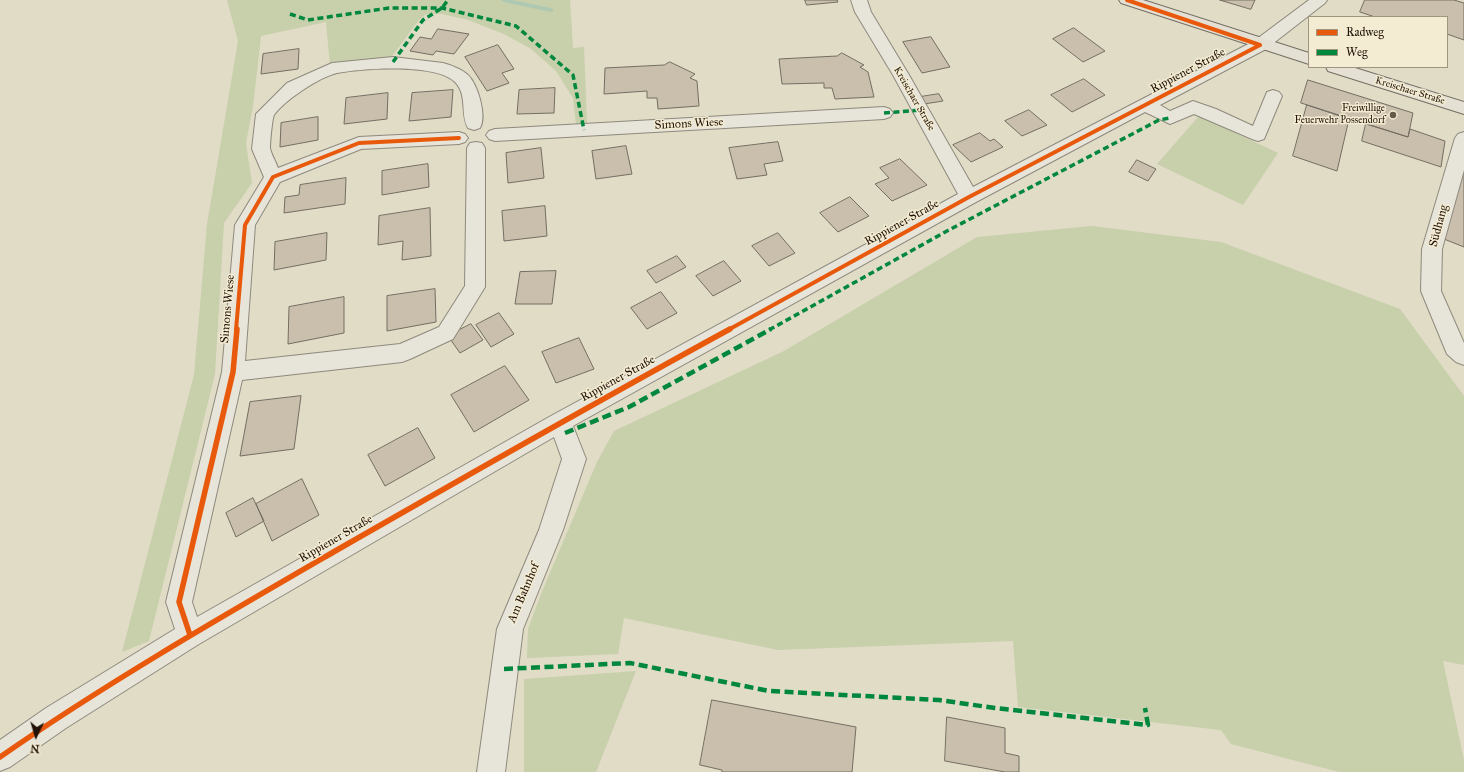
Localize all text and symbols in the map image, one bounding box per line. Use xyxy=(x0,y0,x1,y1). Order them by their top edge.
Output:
legend xyxy=(1308,16,1448,68)
text: Radweg xyxy=(1346,25,1384,39)
street label: Rippiener Straße xyxy=(1148,45,1228,97)
text: Weg xyxy=(1346,45,1368,59)
street label: Kreischaer Straße xyxy=(891,65,937,133)
street label: Kreischaer Straße xyxy=(1374,75,1446,107)
place label: Freiwillige Feuerwehr Possendorf xyxy=(1294,103,1385,126)
marker: Freiwillige Feuerwehr Possendorf xyxy=(1388,110,1398,120)
street label: Simons Wiese xyxy=(654,115,724,133)
street label: Rippiener Straße xyxy=(862,197,942,249)
street label: Südhang xyxy=(1426,203,1452,249)
street label: Simons Wiese xyxy=(218,274,238,344)
street label: Rippiener Straße xyxy=(578,353,658,405)
street label: Rippiener Straße xyxy=(297,512,375,566)
street label: Am Bahnhof xyxy=(505,561,543,625)
north arrow xyxy=(16,716,56,756)
text: N xyxy=(30,742,40,755)

